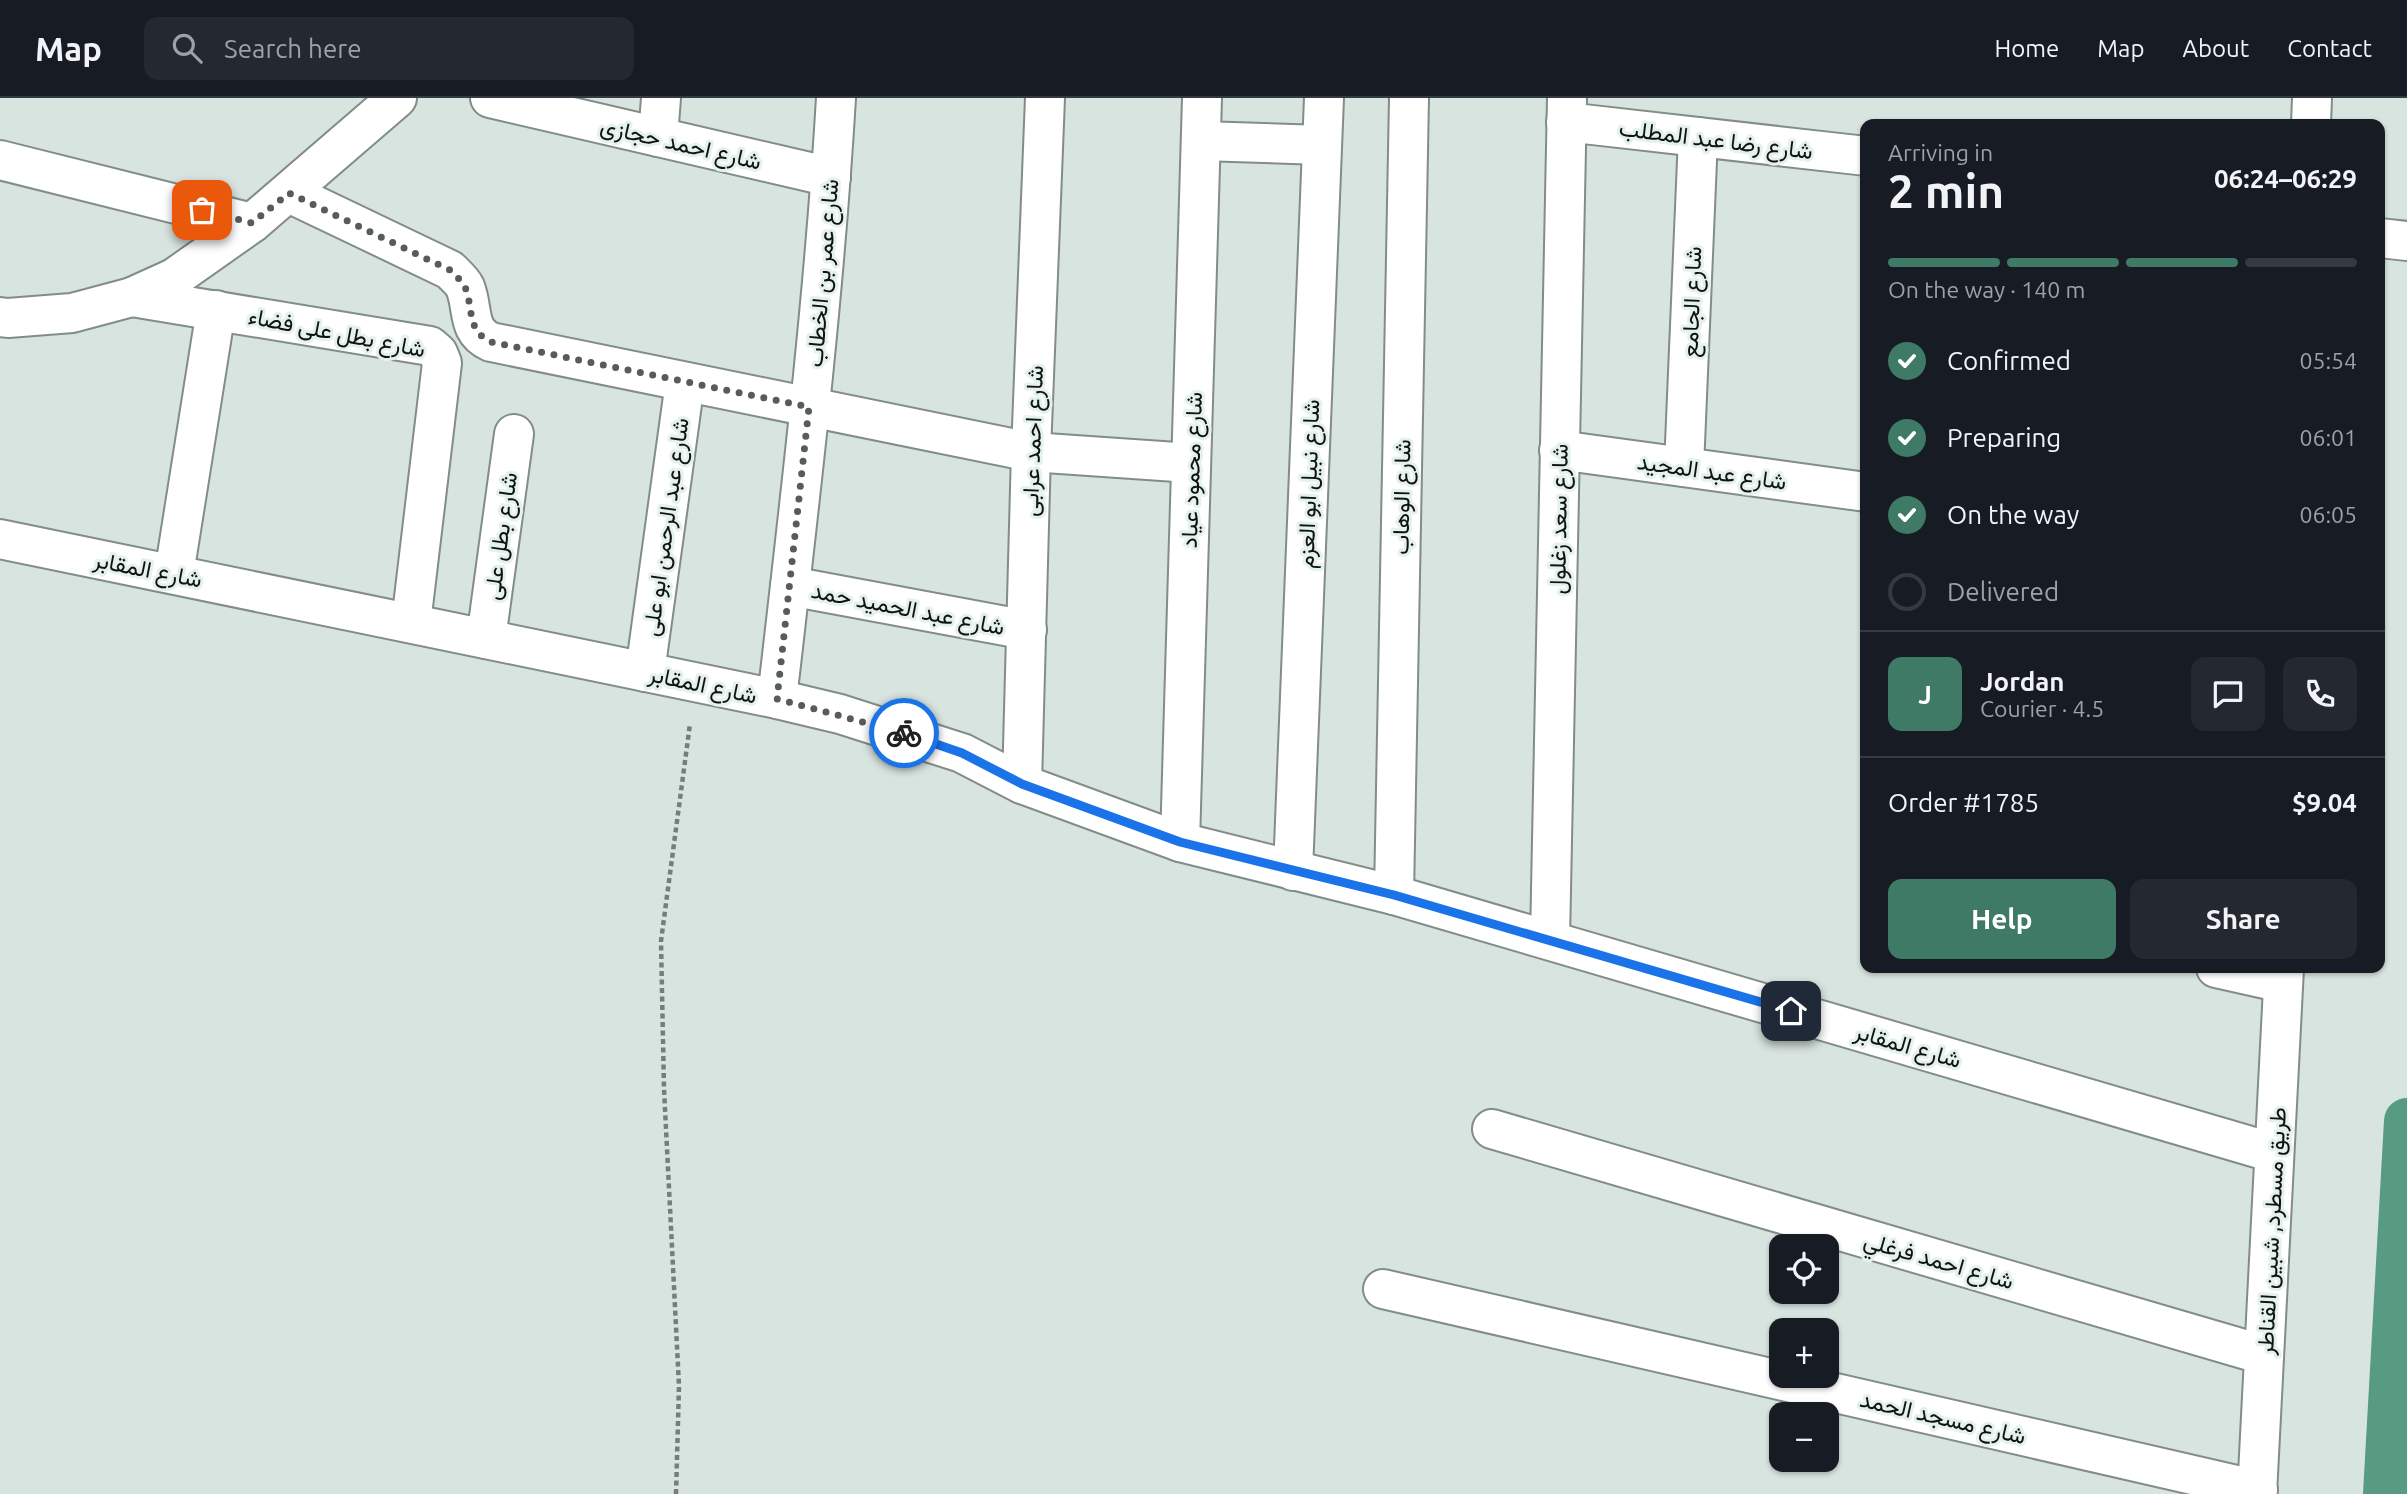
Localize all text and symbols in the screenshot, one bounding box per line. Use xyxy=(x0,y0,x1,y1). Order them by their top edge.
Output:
search box xyxy=(144,17,634,80)
icon: search xyxy=(168,29,206,67)
text: Map xyxy=(35,30,102,67)
text: Search here xyxy=(224,34,362,63)
text: Home xyxy=(1994,35,2059,62)
text: Map xyxy=(2097,35,2144,62)
text: About xyxy=(2182,35,2249,62)
text: Contact xyxy=(2287,35,2372,62)
street label: شارع احمد حجازى xyxy=(597,112,764,178)
street label: شارع رضا عبد المطلب xyxy=(1617,115,1814,167)
text: Arriving in xyxy=(1888,140,1993,165)
text: 06:24–06:29 xyxy=(2214,164,2357,193)
text: 2 min xyxy=(1888,165,2004,217)
street label: شارع عمر بن الخطاب xyxy=(801,178,847,368)
pin xyxy=(172,180,232,240)
icon: bag xyxy=(183,191,221,229)
street label: شارع الجامع xyxy=(1677,246,1709,358)
text: On the way · 140 m xyxy=(1888,277,2085,302)
street label: شارع بطل على فضاء xyxy=(246,303,428,365)
icon: check xyxy=(1888,342,1926,380)
text: Confirmed xyxy=(1947,346,2071,375)
text: 05:54 xyxy=(2299,348,2357,373)
street label: شارع احمد عرابى xyxy=(1017,365,1051,517)
street label: شارع محمود عياد xyxy=(1176,391,1210,549)
street label: شارع نبيل ابو العزم xyxy=(1293,399,1327,569)
street label: شارع عبد الرحمن ابو على xyxy=(637,416,697,638)
icon: check xyxy=(1888,419,1926,457)
text: Preparing xyxy=(1947,423,2061,452)
text: 06:01 xyxy=(2299,425,2357,450)
street label: شارع الوهاب xyxy=(1387,439,1419,555)
street label: شارع سعد زغلول xyxy=(1544,443,1576,595)
street label: شارع عبد المجيد xyxy=(1635,448,1788,498)
street label: شارع بطل على xyxy=(479,471,525,602)
icon: check xyxy=(1888,496,1926,534)
text: On the way xyxy=(1947,500,2079,529)
text: 06:05 xyxy=(2299,502,2357,527)
street label: شارع المقابر xyxy=(90,546,204,596)
street label: شارع عبد الحميد حمد xyxy=(808,577,1007,643)
text: Delivered xyxy=(1947,577,2059,606)
button: chat xyxy=(2191,657,2265,731)
button: phone xyxy=(2283,657,2357,731)
street label: شارع المقابر xyxy=(645,660,759,712)
text: Jordan xyxy=(1980,667,2065,696)
text: J xyxy=(1918,680,1932,709)
text: Courier · 4.5 xyxy=(1980,696,2104,721)
courier xyxy=(869,698,939,768)
icon: bike xyxy=(885,714,923,752)
text: Order #1785 xyxy=(1888,788,2039,817)
text: $9.04 xyxy=(2292,788,2357,817)
button: Help xyxy=(1888,879,2116,959)
button: Share xyxy=(2130,879,2357,959)
pin xyxy=(1761,981,1821,1041)
icon: home xyxy=(1772,992,1810,1030)
street label: شارع المقابر xyxy=(1850,1018,1964,1076)
street label: طريق مسطرد, شبين القناطر xyxy=(2252,1106,2293,1357)
street label: شارع احمد فرغلي xyxy=(1859,1227,2017,1300)
map controls xyxy=(1769,1234,1839,1472)
button: locate xyxy=(1769,1234,1839,1304)
button: + xyxy=(1769,1318,1839,1388)
street label: شارع مسجد الحمد xyxy=(1857,1386,2028,1452)
button: − xyxy=(1769,1402,1839,1472)

